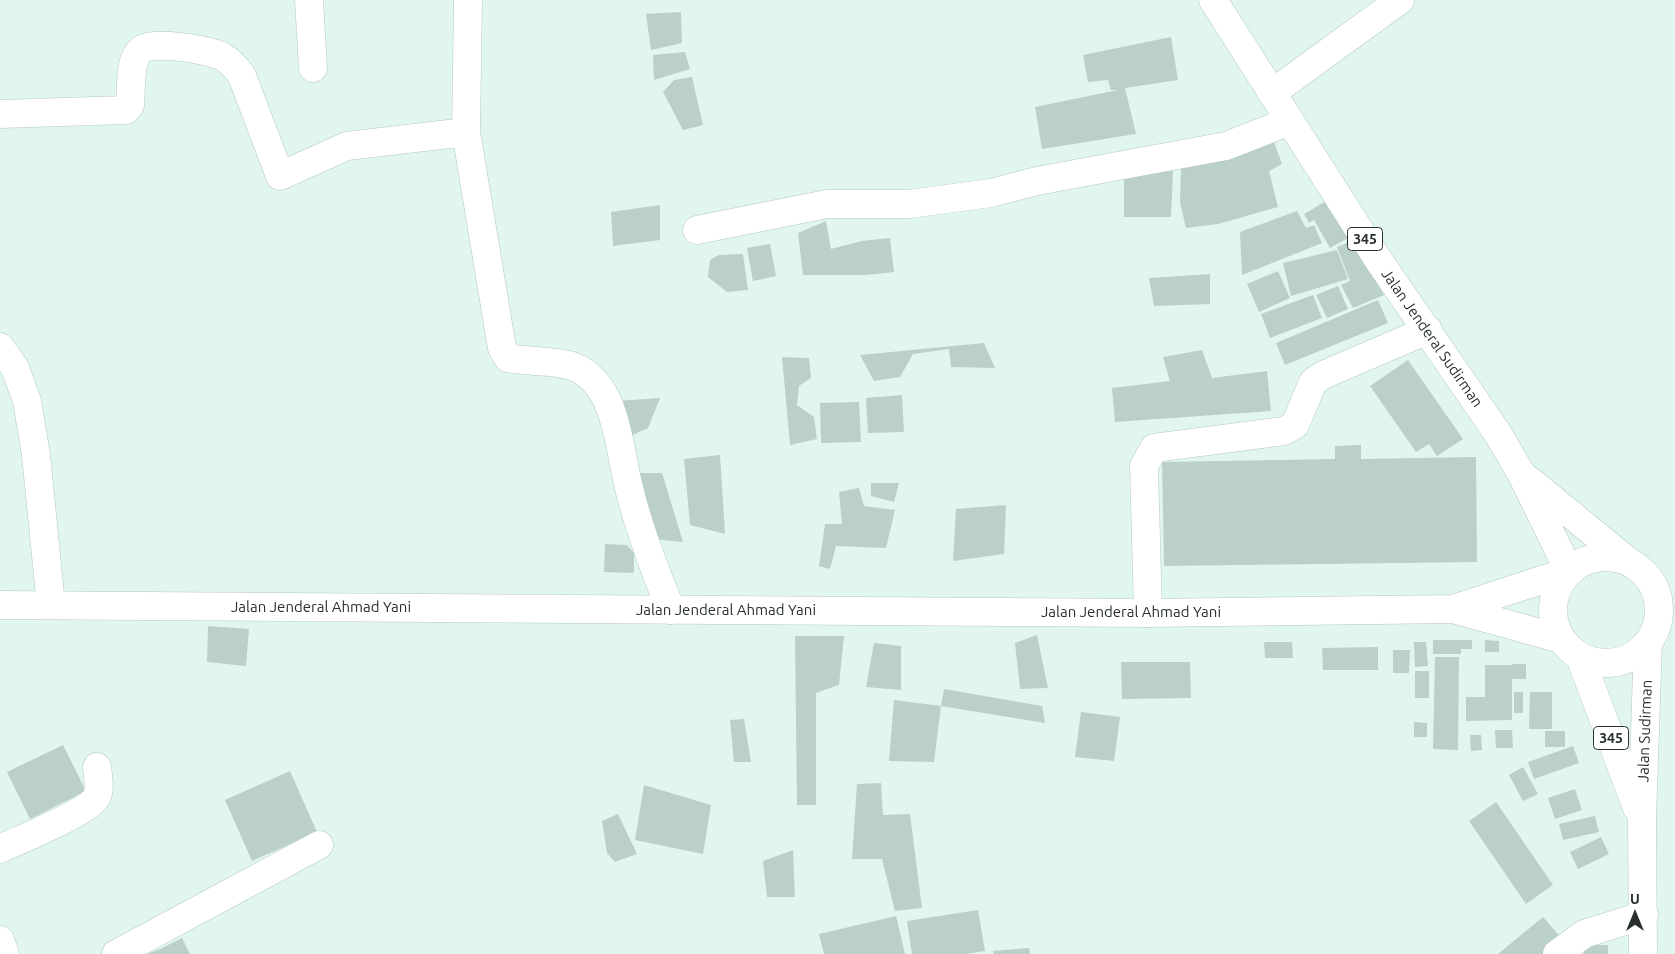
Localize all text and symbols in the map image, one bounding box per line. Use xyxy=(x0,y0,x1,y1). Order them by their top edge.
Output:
road number: 345 xyxy=(1348,228,1382,250)
street label: Jalan Jenderal Sudirman xyxy=(1377,265,1487,411)
street label: Jalan Jenderal Ahmad Yani xyxy=(231,598,411,616)
street label: Jalan Jenderal Ahmad Yani xyxy=(636,601,816,619)
street label: Jalan Jenderal Ahmad Yani xyxy=(1041,603,1221,621)
street label: Jalan Sudirman xyxy=(1634,679,1656,783)
road number: 345 xyxy=(1594,726,1628,750)
north arrow xyxy=(1610,889,1660,939)
text: U xyxy=(1630,891,1640,907)

